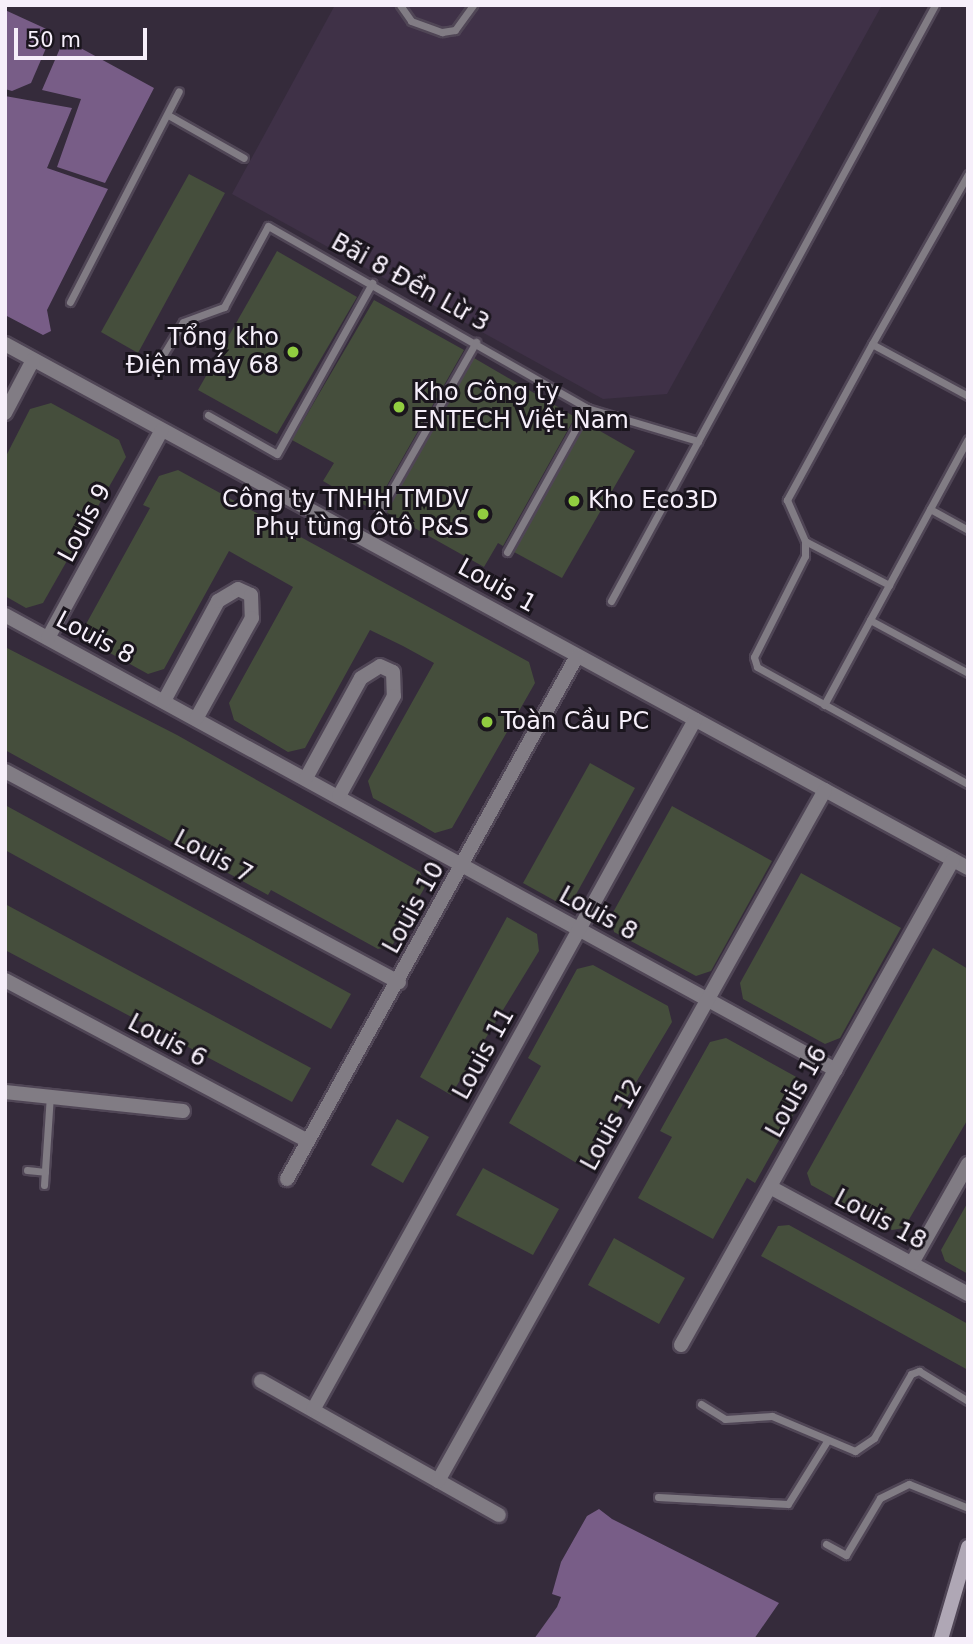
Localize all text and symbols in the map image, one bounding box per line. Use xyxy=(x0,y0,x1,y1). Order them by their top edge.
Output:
scale bar xyxy=(18,14,150,58)
text: 50 m xyxy=(27,28,81,52)
street label: Bãi 8 Đền Lừ 3 xyxy=(326,228,494,338)
place label: Tổng kho Điện máy 68 xyxy=(126,324,279,380)
marker: Tổng kho Điện máy 68 xyxy=(285,344,301,360)
place label: Kho Công ty ENTECH Việt Nam xyxy=(413,379,629,435)
marker: Kho Công ty ENTECH Việt Nam xyxy=(391,399,407,415)
street label: Louis 9 xyxy=(52,479,118,567)
place label: Công ty TNHH TMDV Phụ tùng Ôtô P&S xyxy=(222,486,469,542)
place label: Kho Eco3D xyxy=(588,487,718,515)
marker: Kho Eco3D xyxy=(566,493,582,509)
marker: Công ty TNHH TMDV Phụ tùng Ôtô P&S xyxy=(475,506,491,522)
street label: Louis 1 xyxy=(453,553,541,619)
street label: Louis 8 xyxy=(51,605,139,671)
place label: Toàn Cầu PC xyxy=(501,708,649,736)
marker: Toàn Cầu PC xyxy=(479,714,495,730)
street label: Louis 7 xyxy=(169,824,257,890)
street label: Louis 10 xyxy=(377,857,451,959)
street label: Louis 8 xyxy=(554,881,642,947)
street label: Louis 11 xyxy=(447,1003,521,1105)
street label: Louis 6 xyxy=(123,1008,211,1074)
street label: Louis 16 xyxy=(760,1041,834,1143)
street label: Louis 12 xyxy=(575,1074,649,1176)
street label: Louis 18 xyxy=(829,1184,931,1256)

